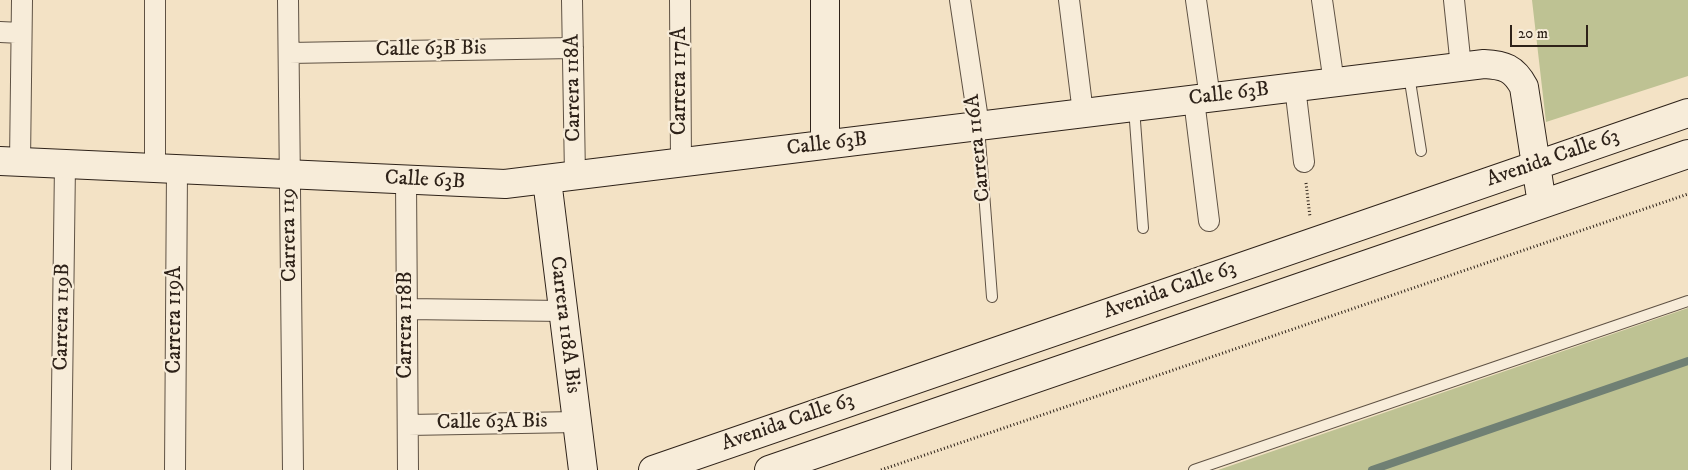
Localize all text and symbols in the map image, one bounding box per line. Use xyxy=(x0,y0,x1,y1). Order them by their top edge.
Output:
scale bar xyxy=(1513,15,1590,47)
text: 20 m xyxy=(1518,24,1548,43)
street label: Carrera 117A xyxy=(668,27,694,135)
street label: Carrera 118A xyxy=(560,34,588,142)
street label: Calle 63B Bis xyxy=(375,36,487,64)
street label: Calle 63B xyxy=(1187,78,1271,112)
street label: Carrera 116A xyxy=(961,93,997,203)
street label: Avenida Calle 63 xyxy=(1483,125,1623,193)
street label: Calle 63B xyxy=(785,128,869,162)
street label: Calle 63B xyxy=(384,166,466,196)
street label: Carrera 119 xyxy=(277,188,303,282)
street label: Carrera 118A Bis xyxy=(543,255,585,395)
street label: Avenida Calle 63 xyxy=(1100,257,1240,325)
street label: Carrera 119B xyxy=(49,263,77,371)
street label: Carrera 119A xyxy=(163,266,189,374)
street label: Carrera 118B xyxy=(394,271,420,379)
street label: Avenida Calle 63 xyxy=(718,389,858,457)
street label: Calle 63A Bis xyxy=(436,409,548,437)

